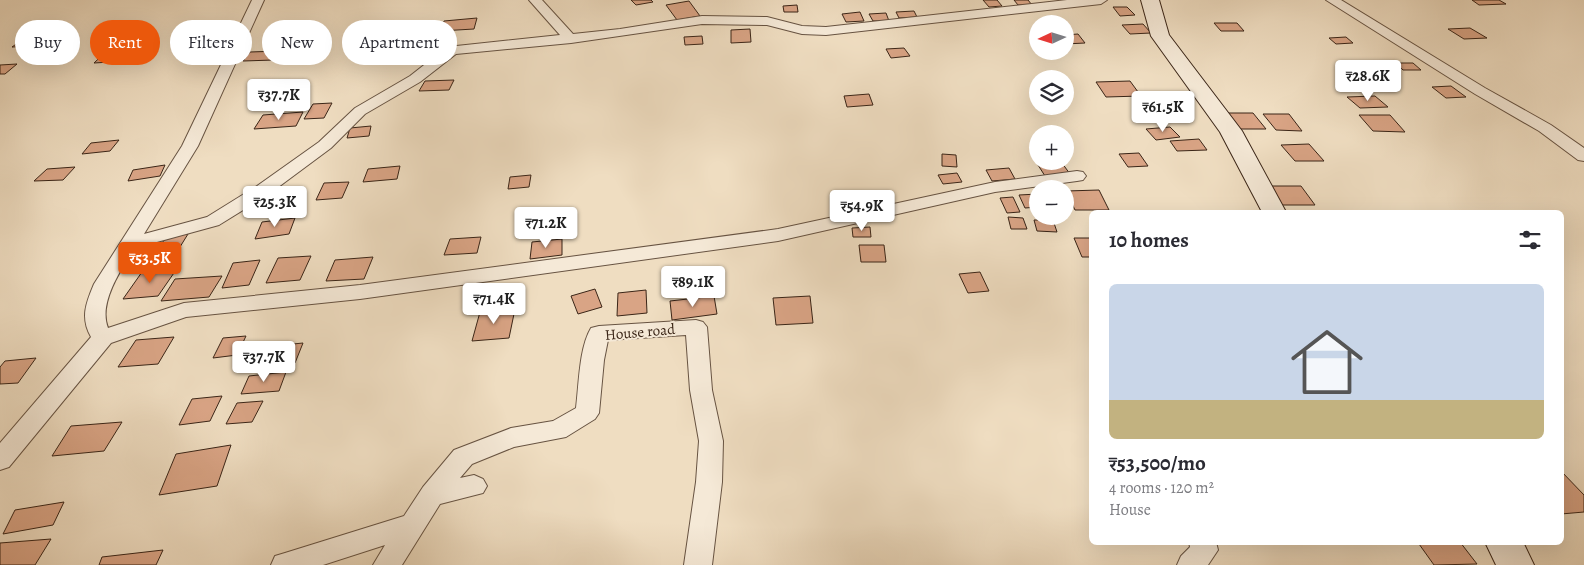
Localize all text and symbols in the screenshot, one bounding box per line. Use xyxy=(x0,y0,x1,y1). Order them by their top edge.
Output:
north arrow xyxy=(1029,15,1074,60)
map controls xyxy=(1029,15,1074,225)
chip: Buy xyxy=(15,20,80,65)
chip: Rent xyxy=(90,20,160,65)
chip: Filters xyxy=(170,20,252,65)
chip: New xyxy=(262,20,332,65)
chip: Apartment xyxy=(342,20,457,65)
pin: ₹28.6K xyxy=(1327,59,1409,102)
text: ₹28.6K xyxy=(1346,65,1390,87)
button: layers xyxy=(1029,70,1074,115)
pin: ₹37.7K xyxy=(238,78,320,121)
text: ₹37.7K xyxy=(258,84,300,106)
pin: ₹61.5K xyxy=(1122,90,1204,133)
text: ₹61.5K xyxy=(1143,96,1183,118)
button: + xyxy=(1029,125,1074,170)
button: − xyxy=(1029,180,1074,225)
pin: ₹25.3K xyxy=(234,186,316,228)
pin: ₹54.9K xyxy=(821,190,903,232)
text: ₹25.3K xyxy=(254,191,296,213)
text: ₹54.9K xyxy=(841,195,883,217)
pin: ₹71.2K xyxy=(505,206,587,249)
text: ₹71.2K xyxy=(525,212,567,234)
text: 10 homes xyxy=(1109,226,1189,254)
icon: filters xyxy=(1516,226,1544,254)
pin: ₹53.5K xyxy=(109,242,191,284)
text: ₹53.5K xyxy=(129,247,171,269)
pin: ₹89.1K xyxy=(652,266,734,308)
text: ₹89.1K xyxy=(672,271,714,293)
pin: ₹71.4K xyxy=(453,282,535,325)
text: ₹71.4K xyxy=(474,288,514,310)
icon: home xyxy=(1282,317,1372,407)
street label: House road xyxy=(604,319,677,345)
pin: ₹37.7K xyxy=(223,340,305,383)
text: ₹37.7K xyxy=(243,346,285,368)
text: ₹53,500/mo xyxy=(1109,449,1206,477)
text: 4 rooms · 120 m² xyxy=(1109,477,1214,499)
text: House xyxy=(1109,499,1151,521)

